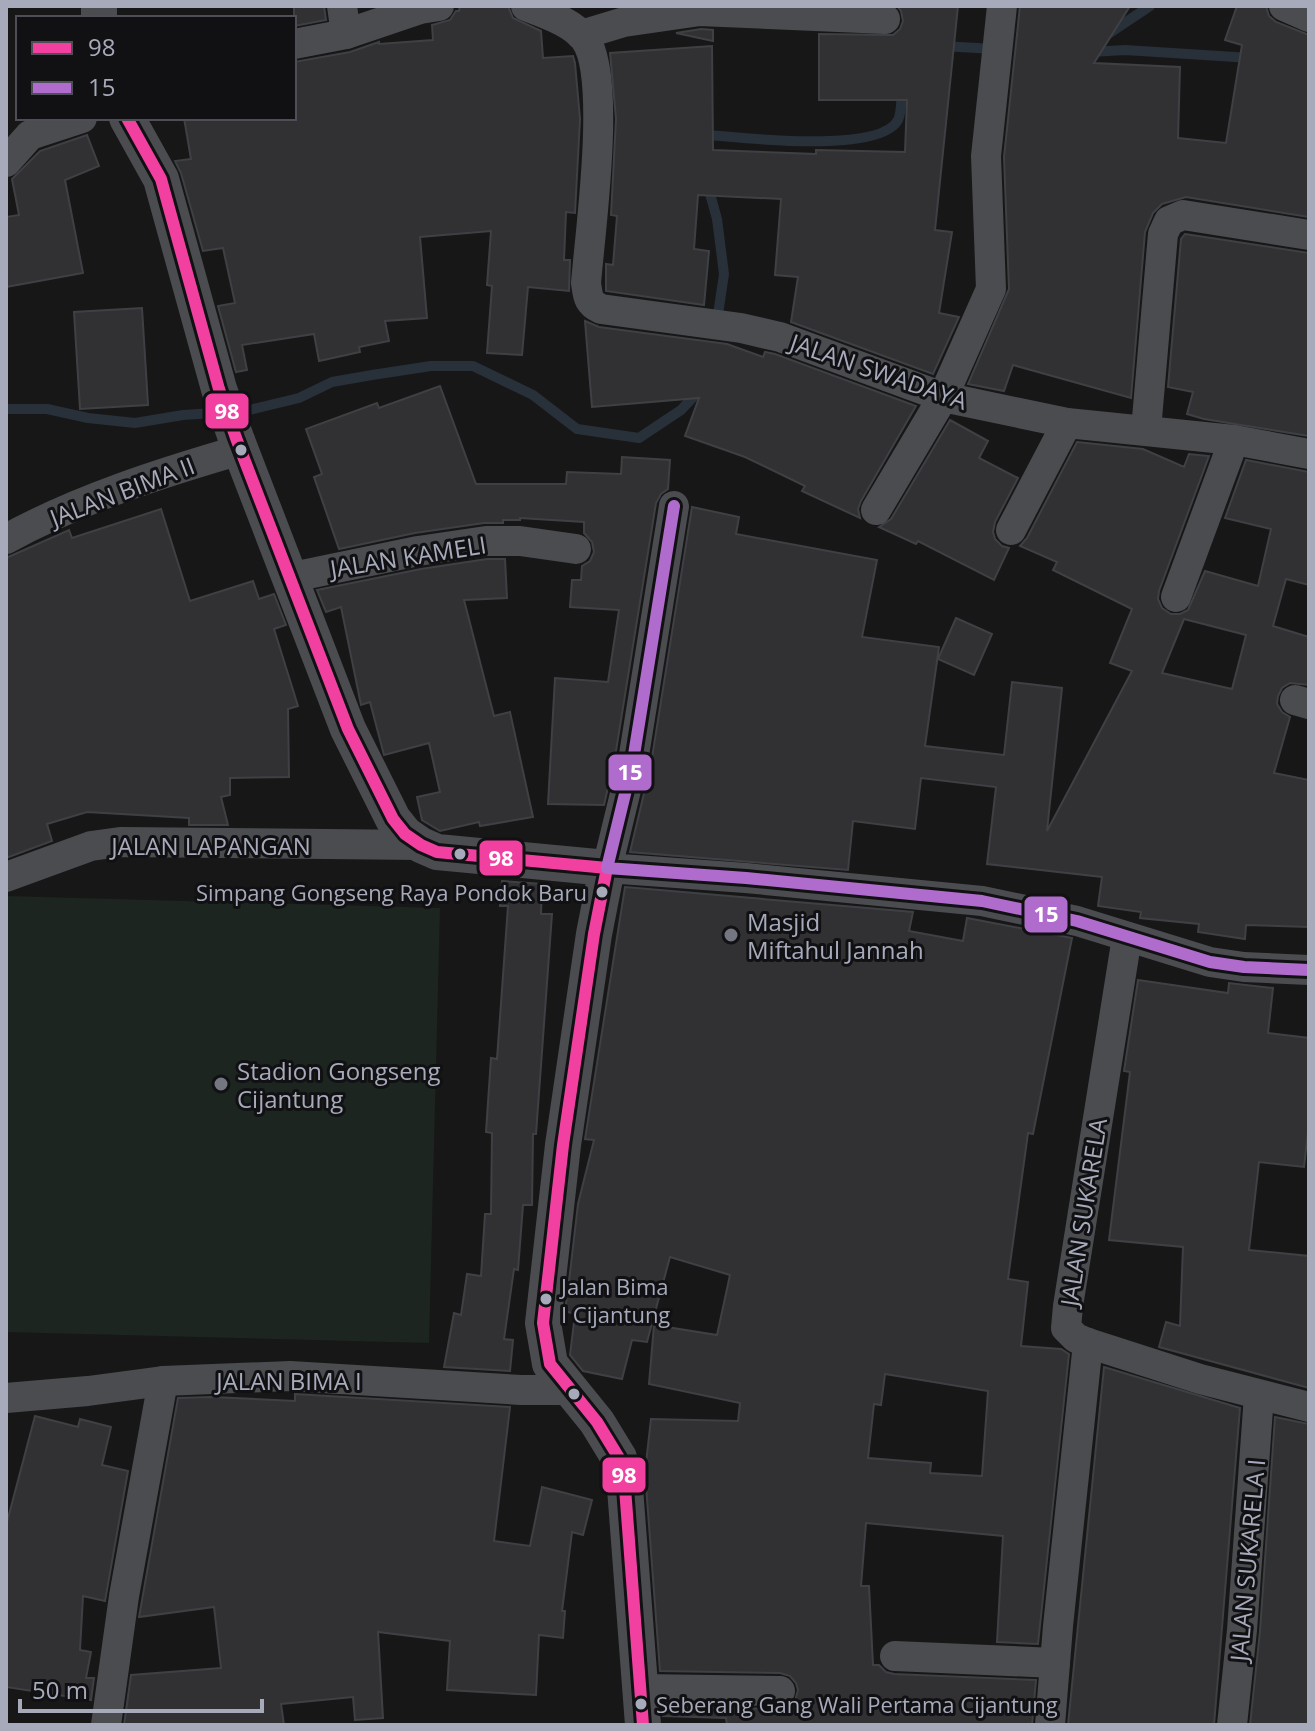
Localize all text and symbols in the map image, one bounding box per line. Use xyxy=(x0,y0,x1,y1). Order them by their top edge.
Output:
legend xyxy=(16,16,296,120)
text: 98 xyxy=(88,30,115,63)
text: 15 xyxy=(88,70,115,103)
street label: JALAN SWADAYA xyxy=(784,325,973,417)
line badge: 98 xyxy=(204,392,250,430)
text: 98 xyxy=(214,395,240,425)
unlabelled marker xyxy=(233,442,249,458)
street label: JALAN BIMA II xyxy=(43,448,199,534)
street label: JALAN KAMELI xyxy=(326,527,488,585)
line badge: 15 xyxy=(607,753,653,792)
text: 15 xyxy=(617,756,643,786)
street label: JALAN LAPANGAN xyxy=(109,829,311,862)
line badge: 98 xyxy=(478,839,524,877)
text: 98 xyxy=(488,842,514,872)
unlabelled marker xyxy=(452,846,468,862)
place label: Simpang Gongseng Raya Pondok Baru xyxy=(196,877,587,907)
marker: Simpang Gongseng Raya Pondok Baru xyxy=(594,884,610,900)
line badge: 15 xyxy=(1023,895,1069,934)
text: 15 xyxy=(1033,898,1059,928)
place label: Masjid Miftahul Jannah xyxy=(747,905,924,966)
marker: Masjid Miftahul Jannah xyxy=(722,926,740,944)
place label: Stadion Gongseng Cijantung xyxy=(237,1054,440,1115)
marker: Stadion Gongseng Cijantung xyxy=(212,1075,230,1093)
street label: JALAN SUKARELA xyxy=(1052,1115,1114,1310)
place label: Jalan Bima I Cijantung xyxy=(559,1271,670,1329)
marker: Jalan Bima I Cijantung xyxy=(538,1291,554,1307)
street label: JALAN BIMA I xyxy=(214,1364,362,1397)
unlabelled marker xyxy=(566,1386,582,1402)
line badge: 98 xyxy=(601,1456,647,1494)
street label: JALAN SUKARELA I xyxy=(1222,1457,1272,1665)
text: 98 xyxy=(611,1459,637,1489)
scale bar xyxy=(20,1663,262,1713)
text: 50 m xyxy=(32,1673,88,1706)
place label: Seberang Gang Wali Pertama Cijantung xyxy=(656,1689,1058,1719)
marker: Seberang Gang Wali Pertama Cijantung xyxy=(633,1696,649,1712)

